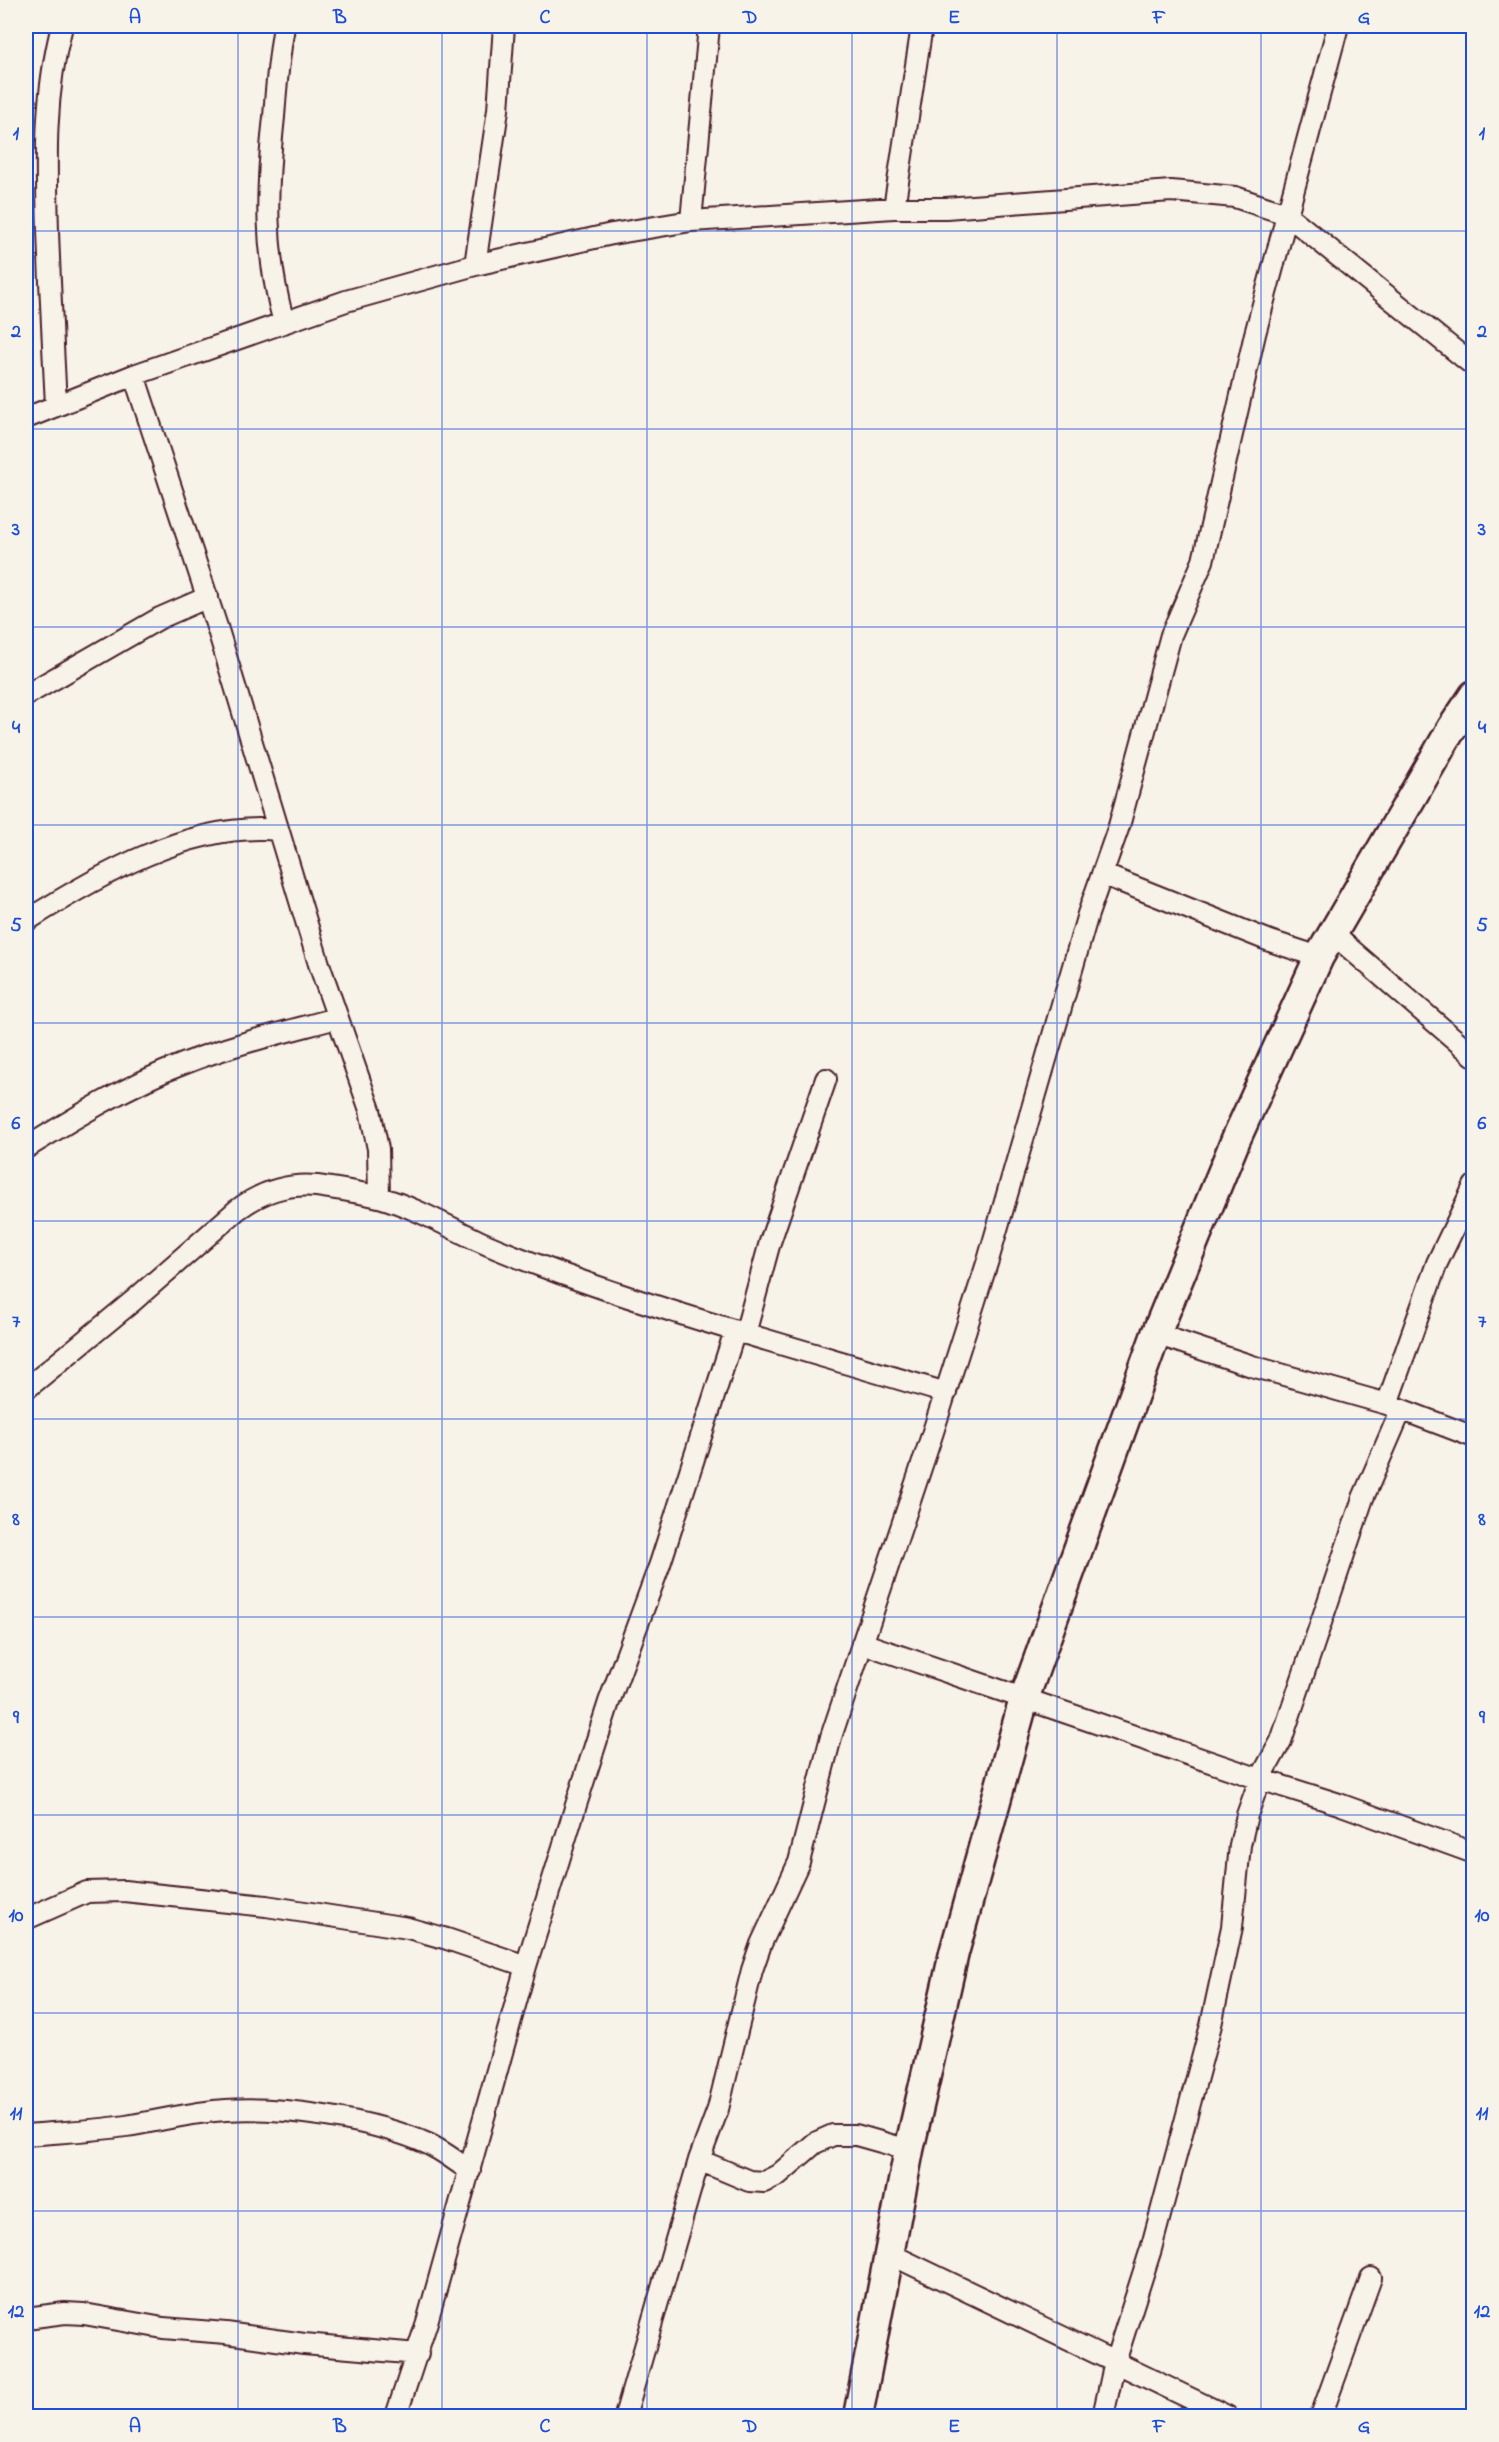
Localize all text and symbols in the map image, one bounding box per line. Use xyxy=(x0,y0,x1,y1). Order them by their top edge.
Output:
text: A xyxy=(129,4,141,33)
text: B xyxy=(332,4,347,33)
text: C xyxy=(540,4,551,33)
text: D xyxy=(742,4,757,33)
text: E xyxy=(948,4,960,33)
text: F xyxy=(1152,4,1166,33)
text: G xyxy=(1358,4,1371,33)
text: 1 xyxy=(13,120,20,149)
text: 1 xyxy=(1479,120,1486,149)
text: 2 xyxy=(10,318,21,347)
text: 2 xyxy=(1476,318,1487,347)
text: 3 xyxy=(11,516,20,545)
text: 3 xyxy=(1477,516,1486,545)
text: 4 xyxy=(12,714,21,743)
text: 4 xyxy=(1478,714,1487,743)
text: 5 xyxy=(10,912,22,941)
text: 5 xyxy=(1476,912,1488,941)
text: 6 xyxy=(12,1110,21,1139)
text: 6 xyxy=(1478,1110,1487,1139)
text: 7 xyxy=(12,1308,21,1337)
text: 7 xyxy=(1478,1308,1487,1337)
text: 8 xyxy=(11,1506,20,1535)
text: 8 xyxy=(1477,1506,1486,1535)
text: 9 xyxy=(12,1704,20,1733)
text: 9 xyxy=(1478,1704,1486,1733)
text: 10 xyxy=(9,1902,24,1931)
text: 10 xyxy=(1475,1902,1490,1931)
text: 11 xyxy=(10,2100,23,2129)
text: 11 xyxy=(1476,2100,1489,2129)
text: 12 xyxy=(8,2298,24,2327)
text: 12 xyxy=(1474,2298,1490,2327)
text: A xyxy=(129,2413,141,2442)
text: B xyxy=(332,2413,347,2442)
text: C xyxy=(540,2413,551,2442)
text: D xyxy=(742,2413,757,2442)
text: E xyxy=(948,2413,960,2442)
text: F xyxy=(1152,2413,1166,2442)
text: G xyxy=(1358,2413,1371,2442)

